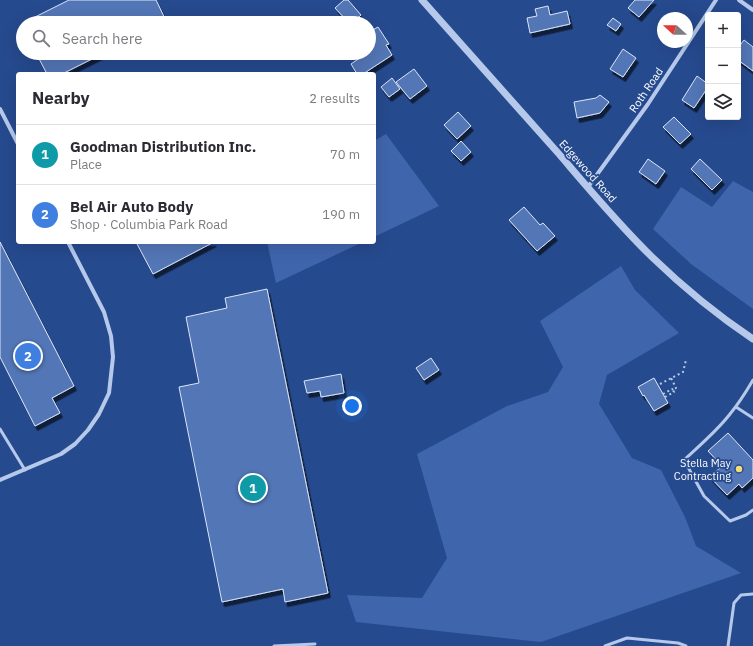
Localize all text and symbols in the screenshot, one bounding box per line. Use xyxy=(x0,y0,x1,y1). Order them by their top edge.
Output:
north arrow xyxy=(657,12,693,48)
map controls xyxy=(705,12,741,120)
button: + xyxy=(705,12,741,48)
search box xyxy=(16,16,376,60)
icon: search xyxy=(30,27,52,49)
text: Search here xyxy=(62,29,142,48)
button: − xyxy=(705,48,741,84)
street label: Roth Road xyxy=(626,65,666,115)
button: layers xyxy=(705,84,741,120)
text: Nearby xyxy=(32,87,90,109)
text: 2 results xyxy=(309,90,360,107)
text: Goodman Distribution Inc. xyxy=(70,137,256,156)
street label: Edgewood Road xyxy=(556,137,620,205)
text: 1 xyxy=(41,146,49,163)
text: 70 m xyxy=(330,146,360,163)
text: Place xyxy=(70,156,102,173)
text: Bel Air Auto Body xyxy=(70,197,193,216)
text: 2 xyxy=(41,206,49,223)
text: 190 m xyxy=(322,206,360,223)
text: Shop · Columbia Park Road xyxy=(70,216,228,233)
pin: 2 xyxy=(15,341,41,371)
your location xyxy=(342,396,362,416)
place label: Stella May Contracting xyxy=(674,456,732,483)
marker: Stella May Contracting xyxy=(734,464,744,474)
pin: 1 xyxy=(240,473,266,503)

